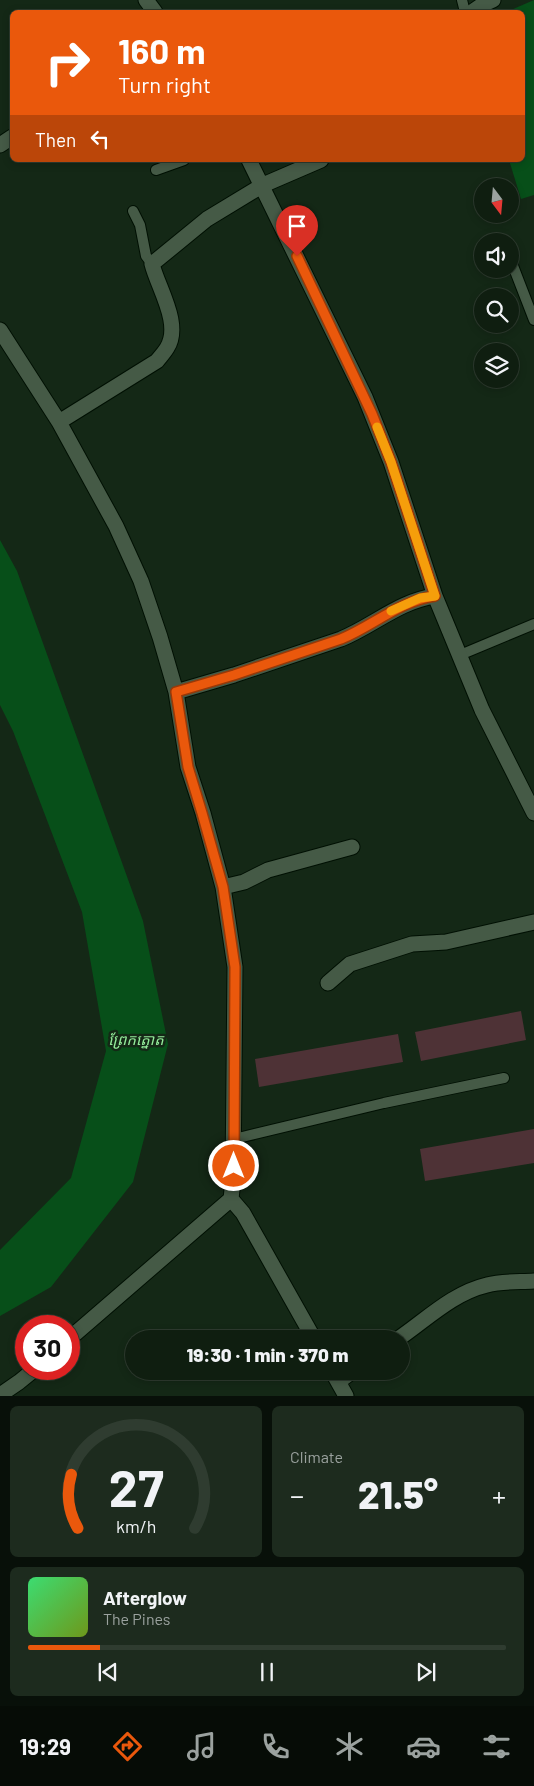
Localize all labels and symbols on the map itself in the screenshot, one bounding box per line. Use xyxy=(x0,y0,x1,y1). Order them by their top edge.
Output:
north arrow xyxy=(474,178,519,222)
pin xyxy=(276,205,318,256)
water label: ព្រែកត្នោត xyxy=(108,1030,165,1049)
position arrow xyxy=(207,1139,259,1191)
speed limit sign: 30 xyxy=(15,1315,80,1380)

